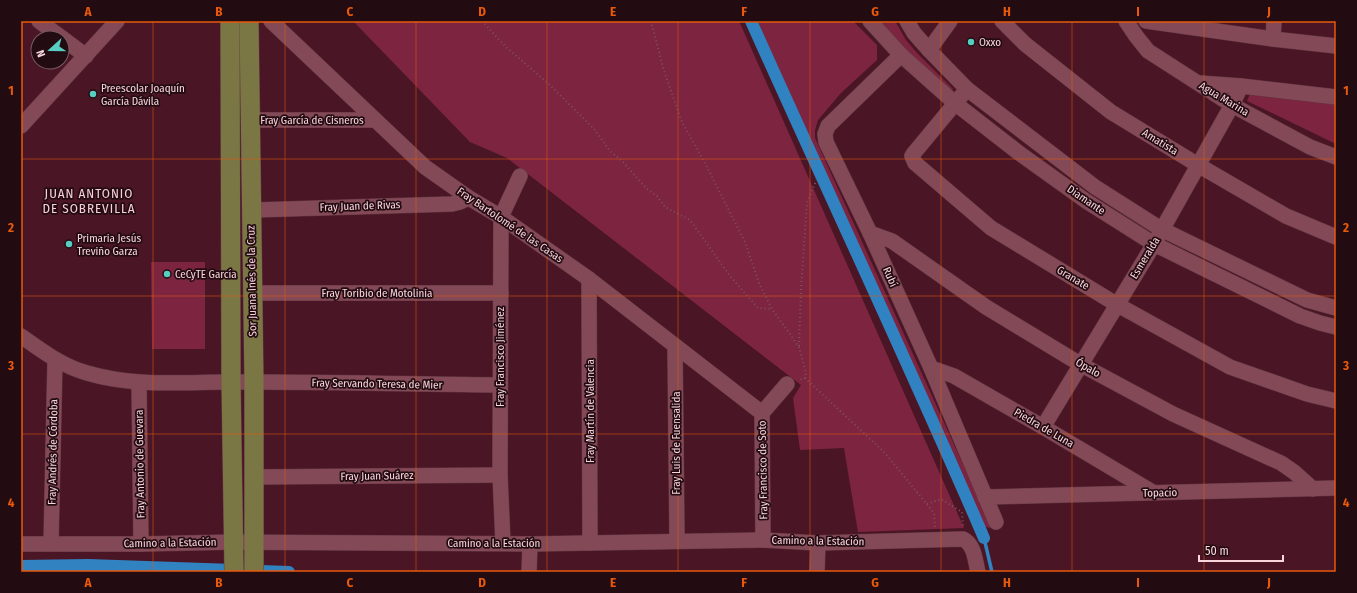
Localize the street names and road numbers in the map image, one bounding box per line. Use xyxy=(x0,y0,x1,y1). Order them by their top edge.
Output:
street label: Agua Marina xyxy=(1197,79,1251,119)
street label: Fray García de Cisneros xyxy=(260,114,364,127)
street label: Amatista xyxy=(1140,126,1180,158)
street label: Diamante xyxy=(1065,183,1107,217)
street label: Fray Bartolomé de las Casas xyxy=(455,185,566,266)
street label: Fray Juan de Rivas xyxy=(319,198,401,214)
street label: Sor Juana Inés de la Cruz xyxy=(245,225,259,337)
street label: Esmeralda xyxy=(1127,235,1163,281)
street label: Granate xyxy=(1055,263,1091,293)
street label: Rubí xyxy=(880,265,900,289)
street label: Fray Toribio de Motolinia xyxy=(322,287,432,300)
street label: Fray Francisco Jiménez xyxy=(494,306,507,407)
street label: Ópalo xyxy=(1073,355,1103,380)
street label: Fray Martín de Valencia xyxy=(584,359,597,463)
street label: Fray Servando Teresa de Mier xyxy=(311,376,443,392)
street label: Fray Luis de Fuensalida xyxy=(670,391,683,495)
street label: Fray Andrés de Córdoba xyxy=(46,399,60,505)
street label: Piedra de Luna xyxy=(1012,406,1076,450)
street label: Fray Antonio de Guevara xyxy=(133,410,147,518)
street label: Fray Francisco de Soto xyxy=(756,420,770,520)
street label: Fray Juan Suárez xyxy=(340,469,414,483)
street label: Topacio xyxy=(1143,486,1178,500)
street label: Camino a la Estación xyxy=(771,534,865,548)
street label: Camino a la Estación xyxy=(123,536,217,550)
street label: Camino a la Estación xyxy=(448,537,540,550)

